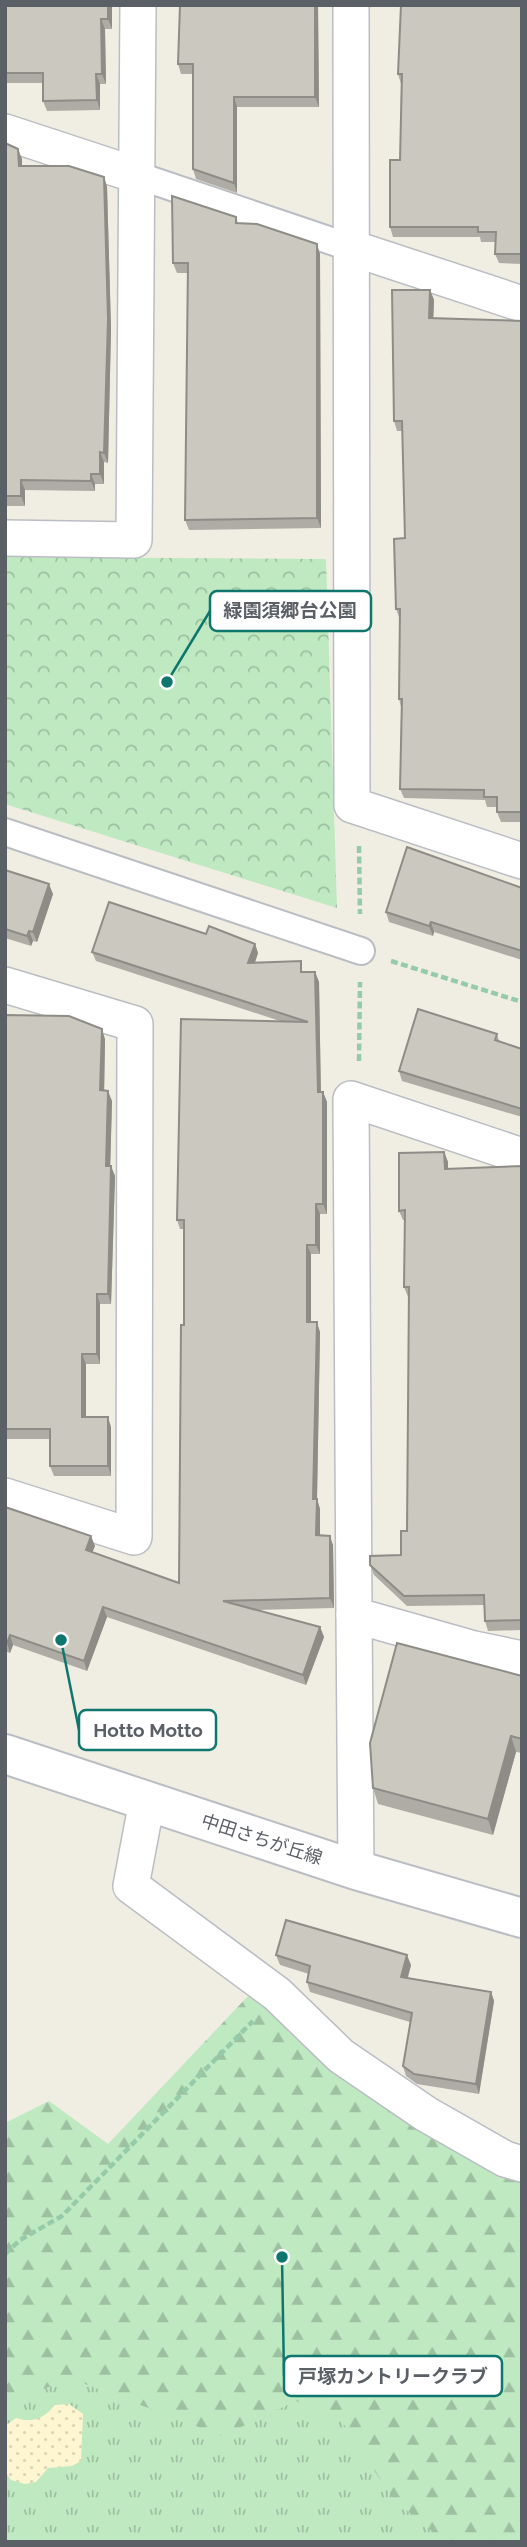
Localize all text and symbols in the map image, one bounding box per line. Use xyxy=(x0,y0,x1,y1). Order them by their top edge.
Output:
callout: 緑園須郷台公園 xyxy=(210,591,371,631)
text: 緑園須郷台公園 xyxy=(223,599,357,621)
callout: Hotto Motto xyxy=(79,1710,216,1750)
text: Hotto Motto xyxy=(93,1719,203,1741)
street label: 中田さちが丘線 xyxy=(199,1810,325,1868)
callout: 戸塚カントリークラブ xyxy=(284,2356,502,2396)
text: 戸塚カントリークラブ xyxy=(298,2365,488,2387)

